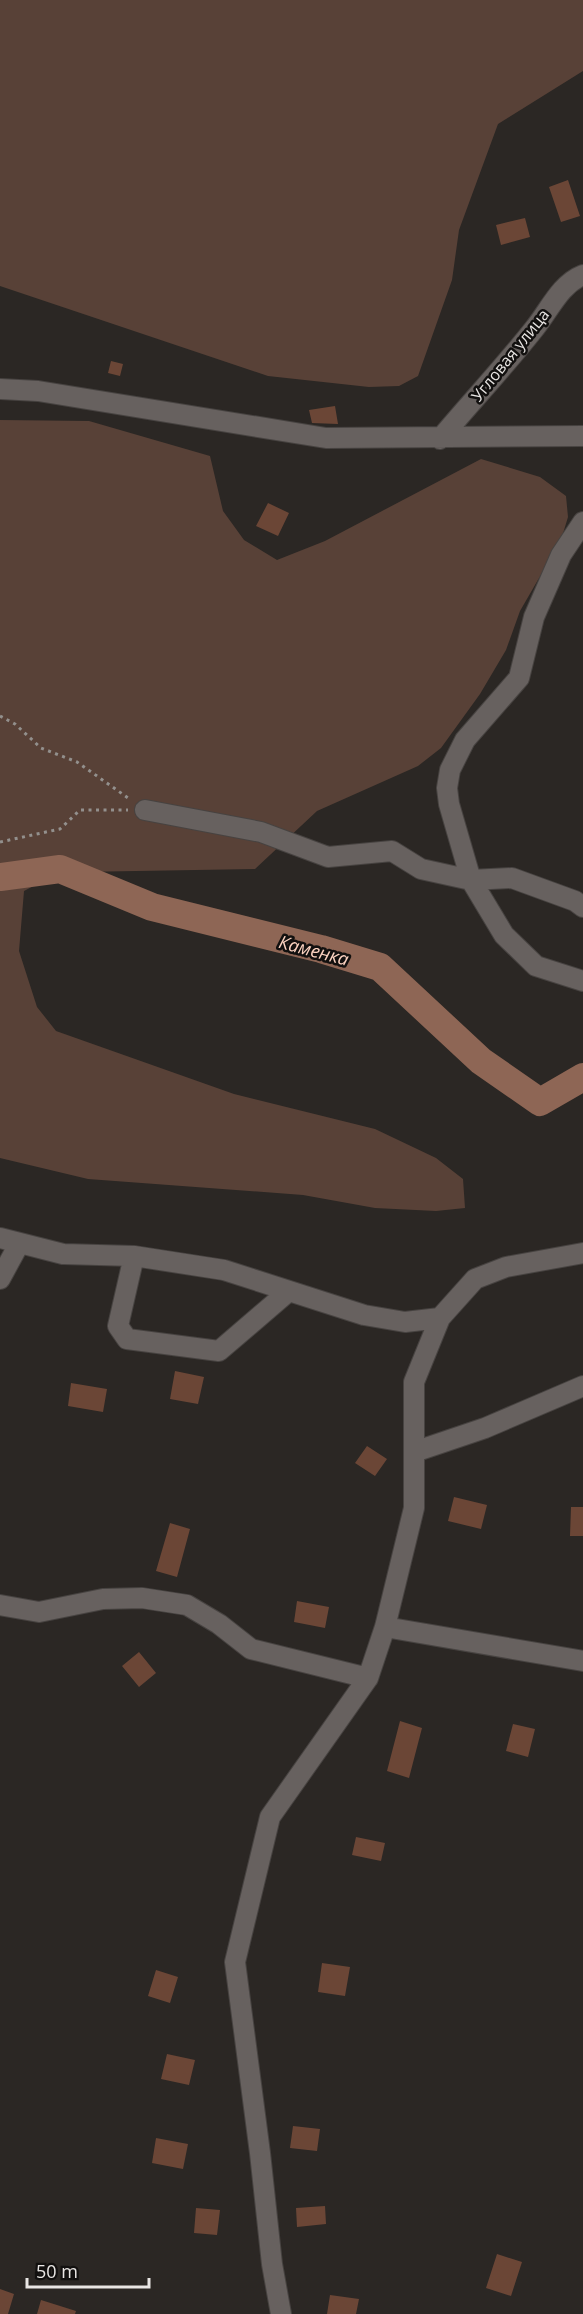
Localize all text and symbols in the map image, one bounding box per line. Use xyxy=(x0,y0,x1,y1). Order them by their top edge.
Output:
street label: Угловая улица xyxy=(466,304,554,406)
water label: Каменка xyxy=(276,929,352,971)
scale bar xyxy=(27,2251,148,2289)
text: 50 m xyxy=(36,2259,78,2283)

